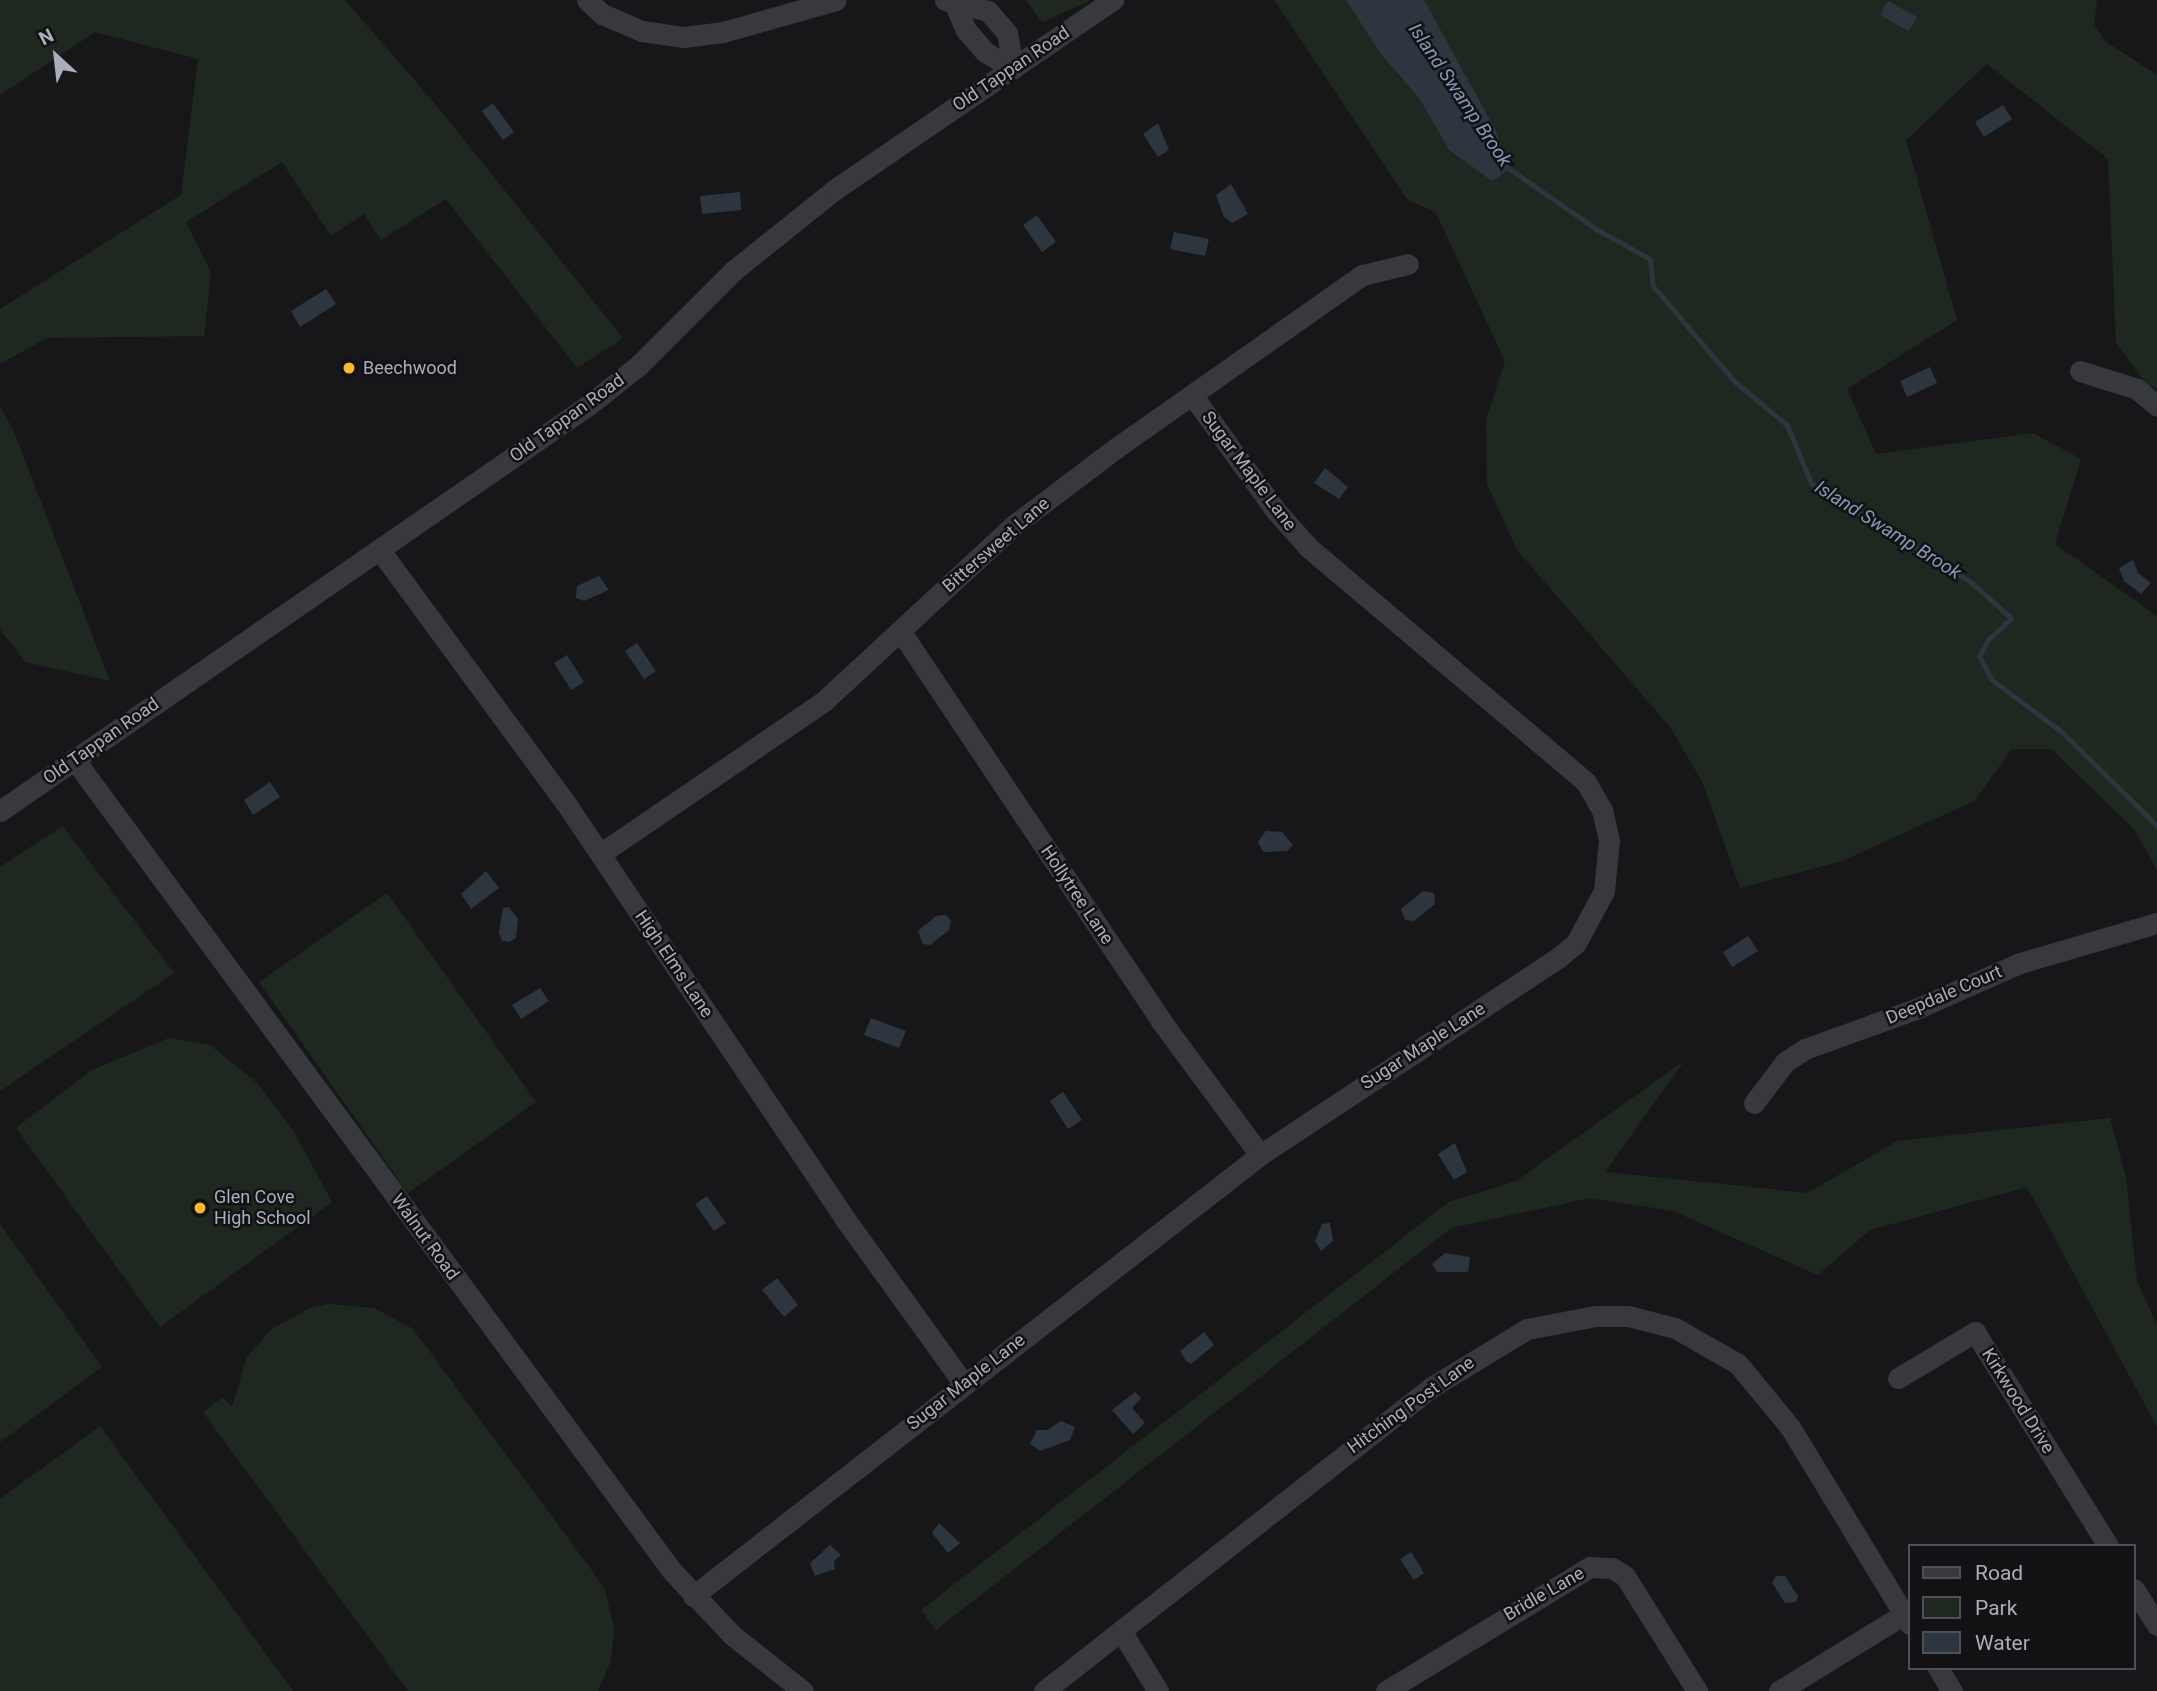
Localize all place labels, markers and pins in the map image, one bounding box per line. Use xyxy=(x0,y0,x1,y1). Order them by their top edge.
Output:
place label: Beechwood xyxy=(363,357,457,379)
marker: Beechwood xyxy=(341,360,357,376)
place label: Glen Cove High School xyxy=(214,1187,311,1230)
marker: Glen Cove High School xyxy=(192,1200,208,1216)

